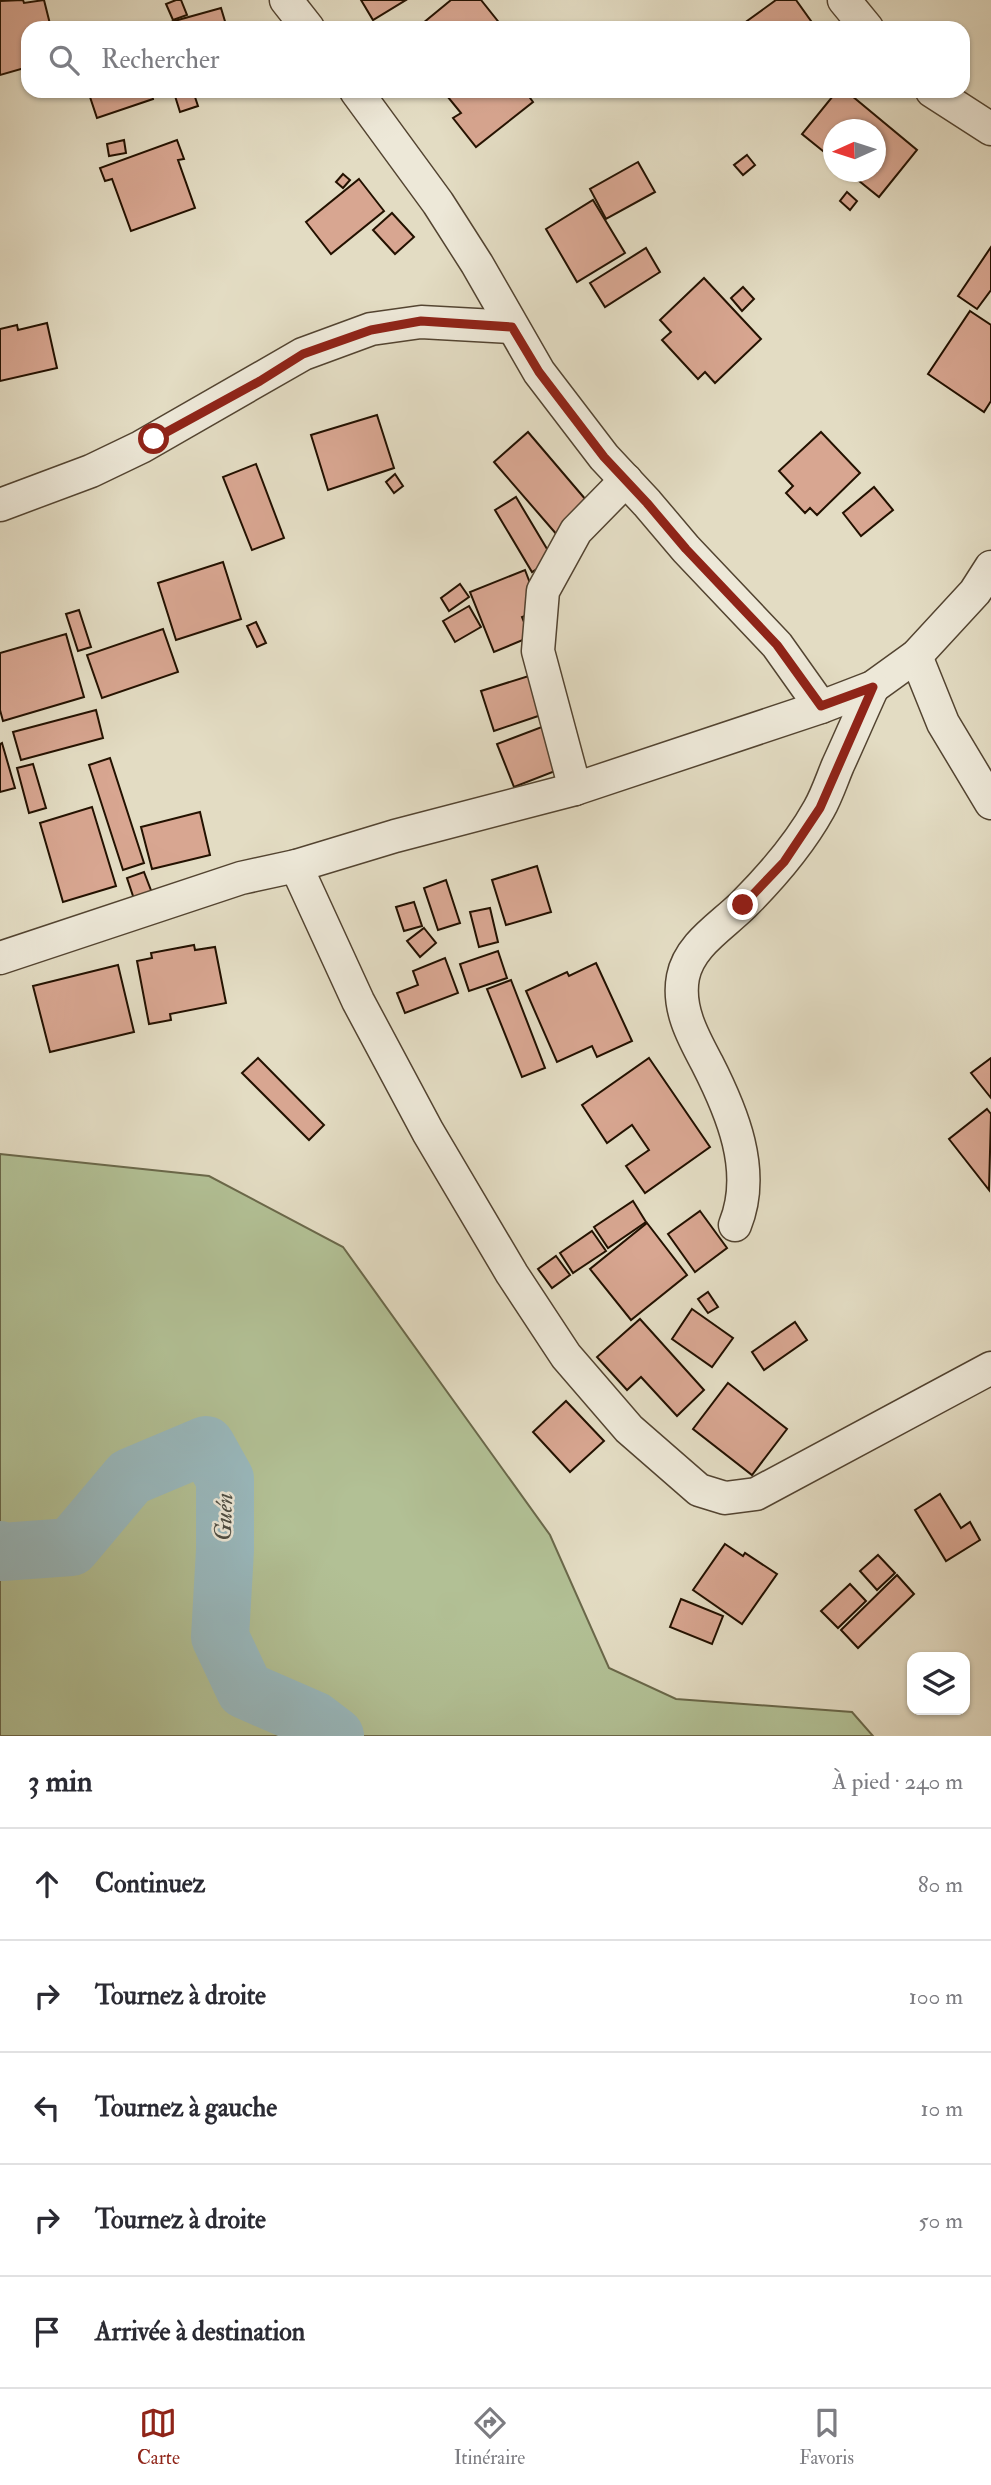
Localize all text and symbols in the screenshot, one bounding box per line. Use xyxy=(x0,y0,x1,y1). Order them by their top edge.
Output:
search box xyxy=(21,21,970,98)
icon: search xyxy=(45,41,83,79)
text: Rechercher xyxy=(101,44,220,76)
north arrow xyxy=(823,119,886,182)
route start xyxy=(138,423,169,454)
route end xyxy=(727,889,758,920)
water label: Guén xyxy=(208,1492,240,1542)
map controls xyxy=(907,1652,970,1715)
button: layers xyxy=(907,1652,970,1715)
text: 3 min xyxy=(28,1763,93,1800)
text: À pied · 240 m xyxy=(832,1767,963,1796)
icon: ahead xyxy=(28,1865,66,1903)
text: Continuez xyxy=(95,1868,205,1900)
text: 80 m xyxy=(918,1870,963,1899)
icon: right xyxy=(28,1977,66,2015)
text: Tournez à droite xyxy=(95,1980,266,2012)
text: 100 m xyxy=(909,1982,963,2011)
icon: left xyxy=(28,2089,66,2127)
text: Tournez à gauche xyxy=(95,2092,277,2124)
text: 10 m xyxy=(920,2094,963,2123)
icon: right xyxy=(28,2201,66,2239)
text: Tournez à droite xyxy=(95,2204,266,2236)
text: 50 m xyxy=(919,2206,963,2235)
icon: arrive xyxy=(28,2313,66,2351)
text: Arrivée à destination xyxy=(95,2316,305,2348)
tab: Carte xyxy=(137,2404,180,2470)
tab: Itinéraire xyxy=(454,2404,525,2470)
tab: Favoris xyxy=(799,2404,854,2470)

